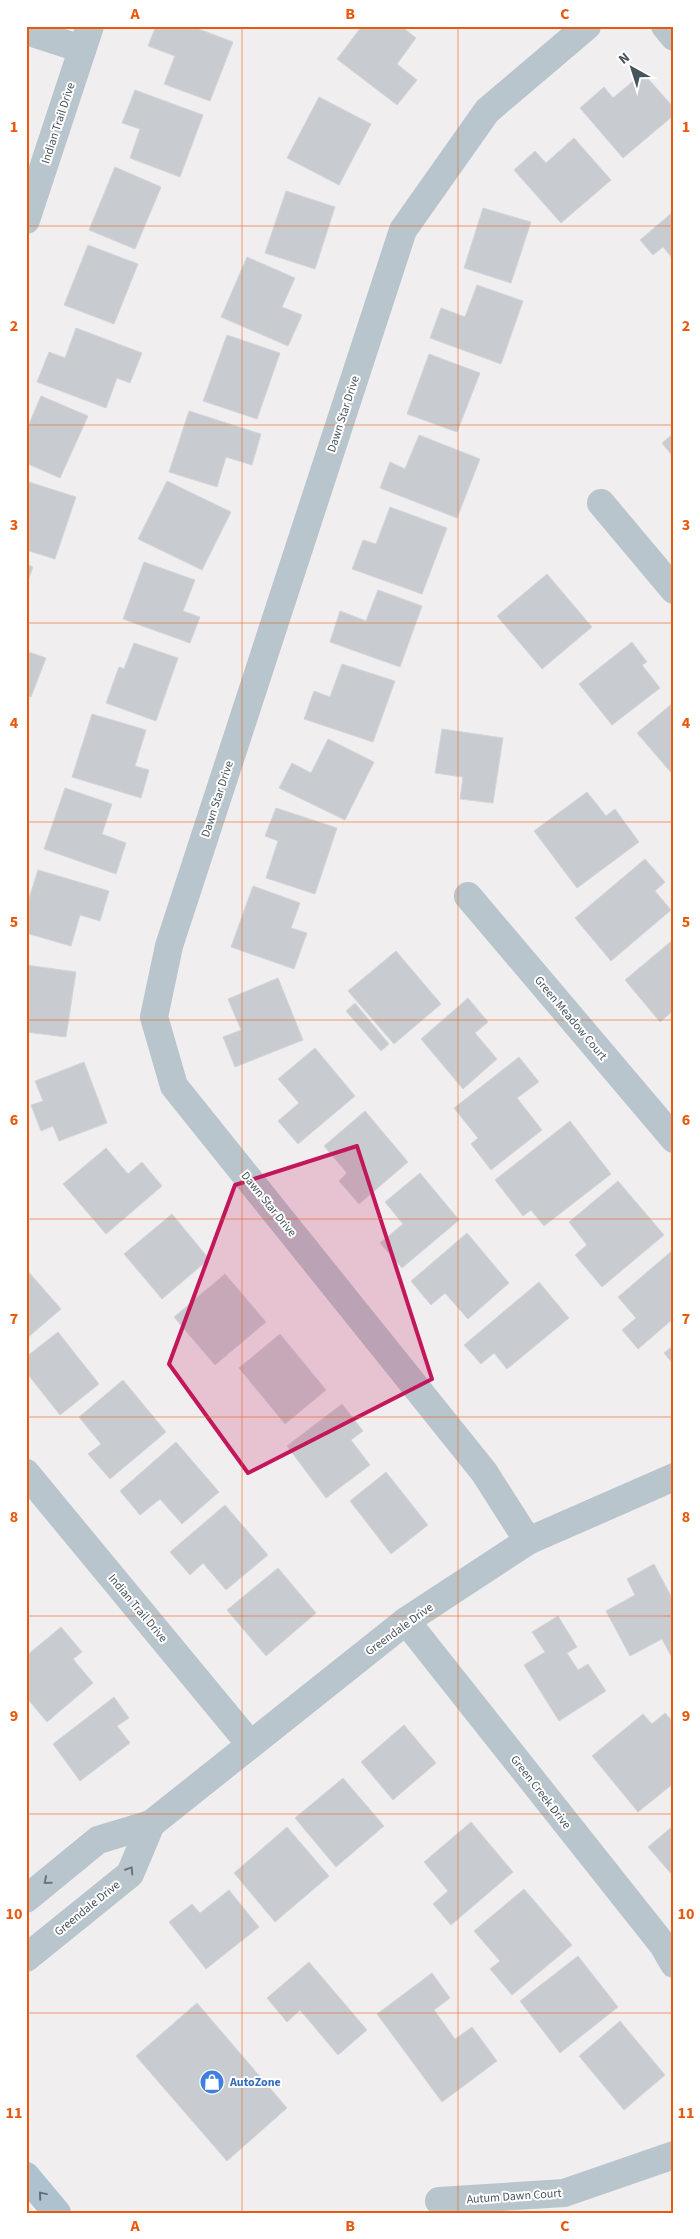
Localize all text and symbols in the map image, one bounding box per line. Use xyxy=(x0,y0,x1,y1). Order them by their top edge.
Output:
text: A xyxy=(129,3,140,25)
text: B xyxy=(345,3,355,25)
text: C xyxy=(560,3,570,25)
north arrow xyxy=(608,42,658,92)
text: N xyxy=(615,48,634,69)
street label: Indian Trail Drive xyxy=(37,80,80,166)
text: 1 xyxy=(10,116,18,138)
text: 1 xyxy=(682,116,690,138)
text: 2 xyxy=(10,315,18,337)
text: 2 xyxy=(682,315,690,337)
street label: Dawn Star Drive xyxy=(323,374,364,455)
text: 3 xyxy=(10,514,18,536)
text: 3 xyxy=(682,514,690,536)
text: 4 xyxy=(10,712,19,734)
text: 4 xyxy=(682,712,691,734)
street label: Dawn Star Drive xyxy=(197,759,238,840)
text: 5 xyxy=(10,911,18,933)
text: 5 xyxy=(682,911,690,933)
street label: Green Meadow Court xyxy=(530,973,611,1064)
text: 6 xyxy=(10,1109,18,1131)
text: 6 xyxy=(682,1109,690,1131)
street label: Dawn Star Drive xyxy=(237,1168,300,1241)
text: 7 xyxy=(10,1308,18,1330)
text: 7 xyxy=(682,1308,690,1330)
text: 8 xyxy=(10,1506,18,1528)
text: 8 xyxy=(682,1506,690,1528)
street label: Indian Trail Drive xyxy=(104,1570,171,1646)
street label: Greendale Drive xyxy=(362,1599,437,1660)
text: 9 xyxy=(10,1705,18,1727)
text: 9 xyxy=(682,1705,690,1727)
street label: Green Creek Drive xyxy=(506,1752,575,1833)
one-way arrow xyxy=(123,1867,133,1876)
one-way arrow xyxy=(44,1876,53,1885)
street label: Greendale Drive xyxy=(51,1877,124,1940)
text: 10 xyxy=(6,1903,22,1925)
text: 10 xyxy=(678,1903,694,1925)
shop icon: AutoZone xyxy=(199,2069,225,2095)
place label: AutoZone xyxy=(229,2074,281,2091)
text: 11 xyxy=(6,2102,22,2124)
text: 11 xyxy=(678,2102,694,2124)
street label: Autum Dawn Court xyxy=(466,2185,562,2208)
one-way arrow xyxy=(38,2191,47,2200)
text: A xyxy=(129,2215,140,2237)
text: B xyxy=(345,2215,355,2237)
text: C xyxy=(560,2215,570,2237)

